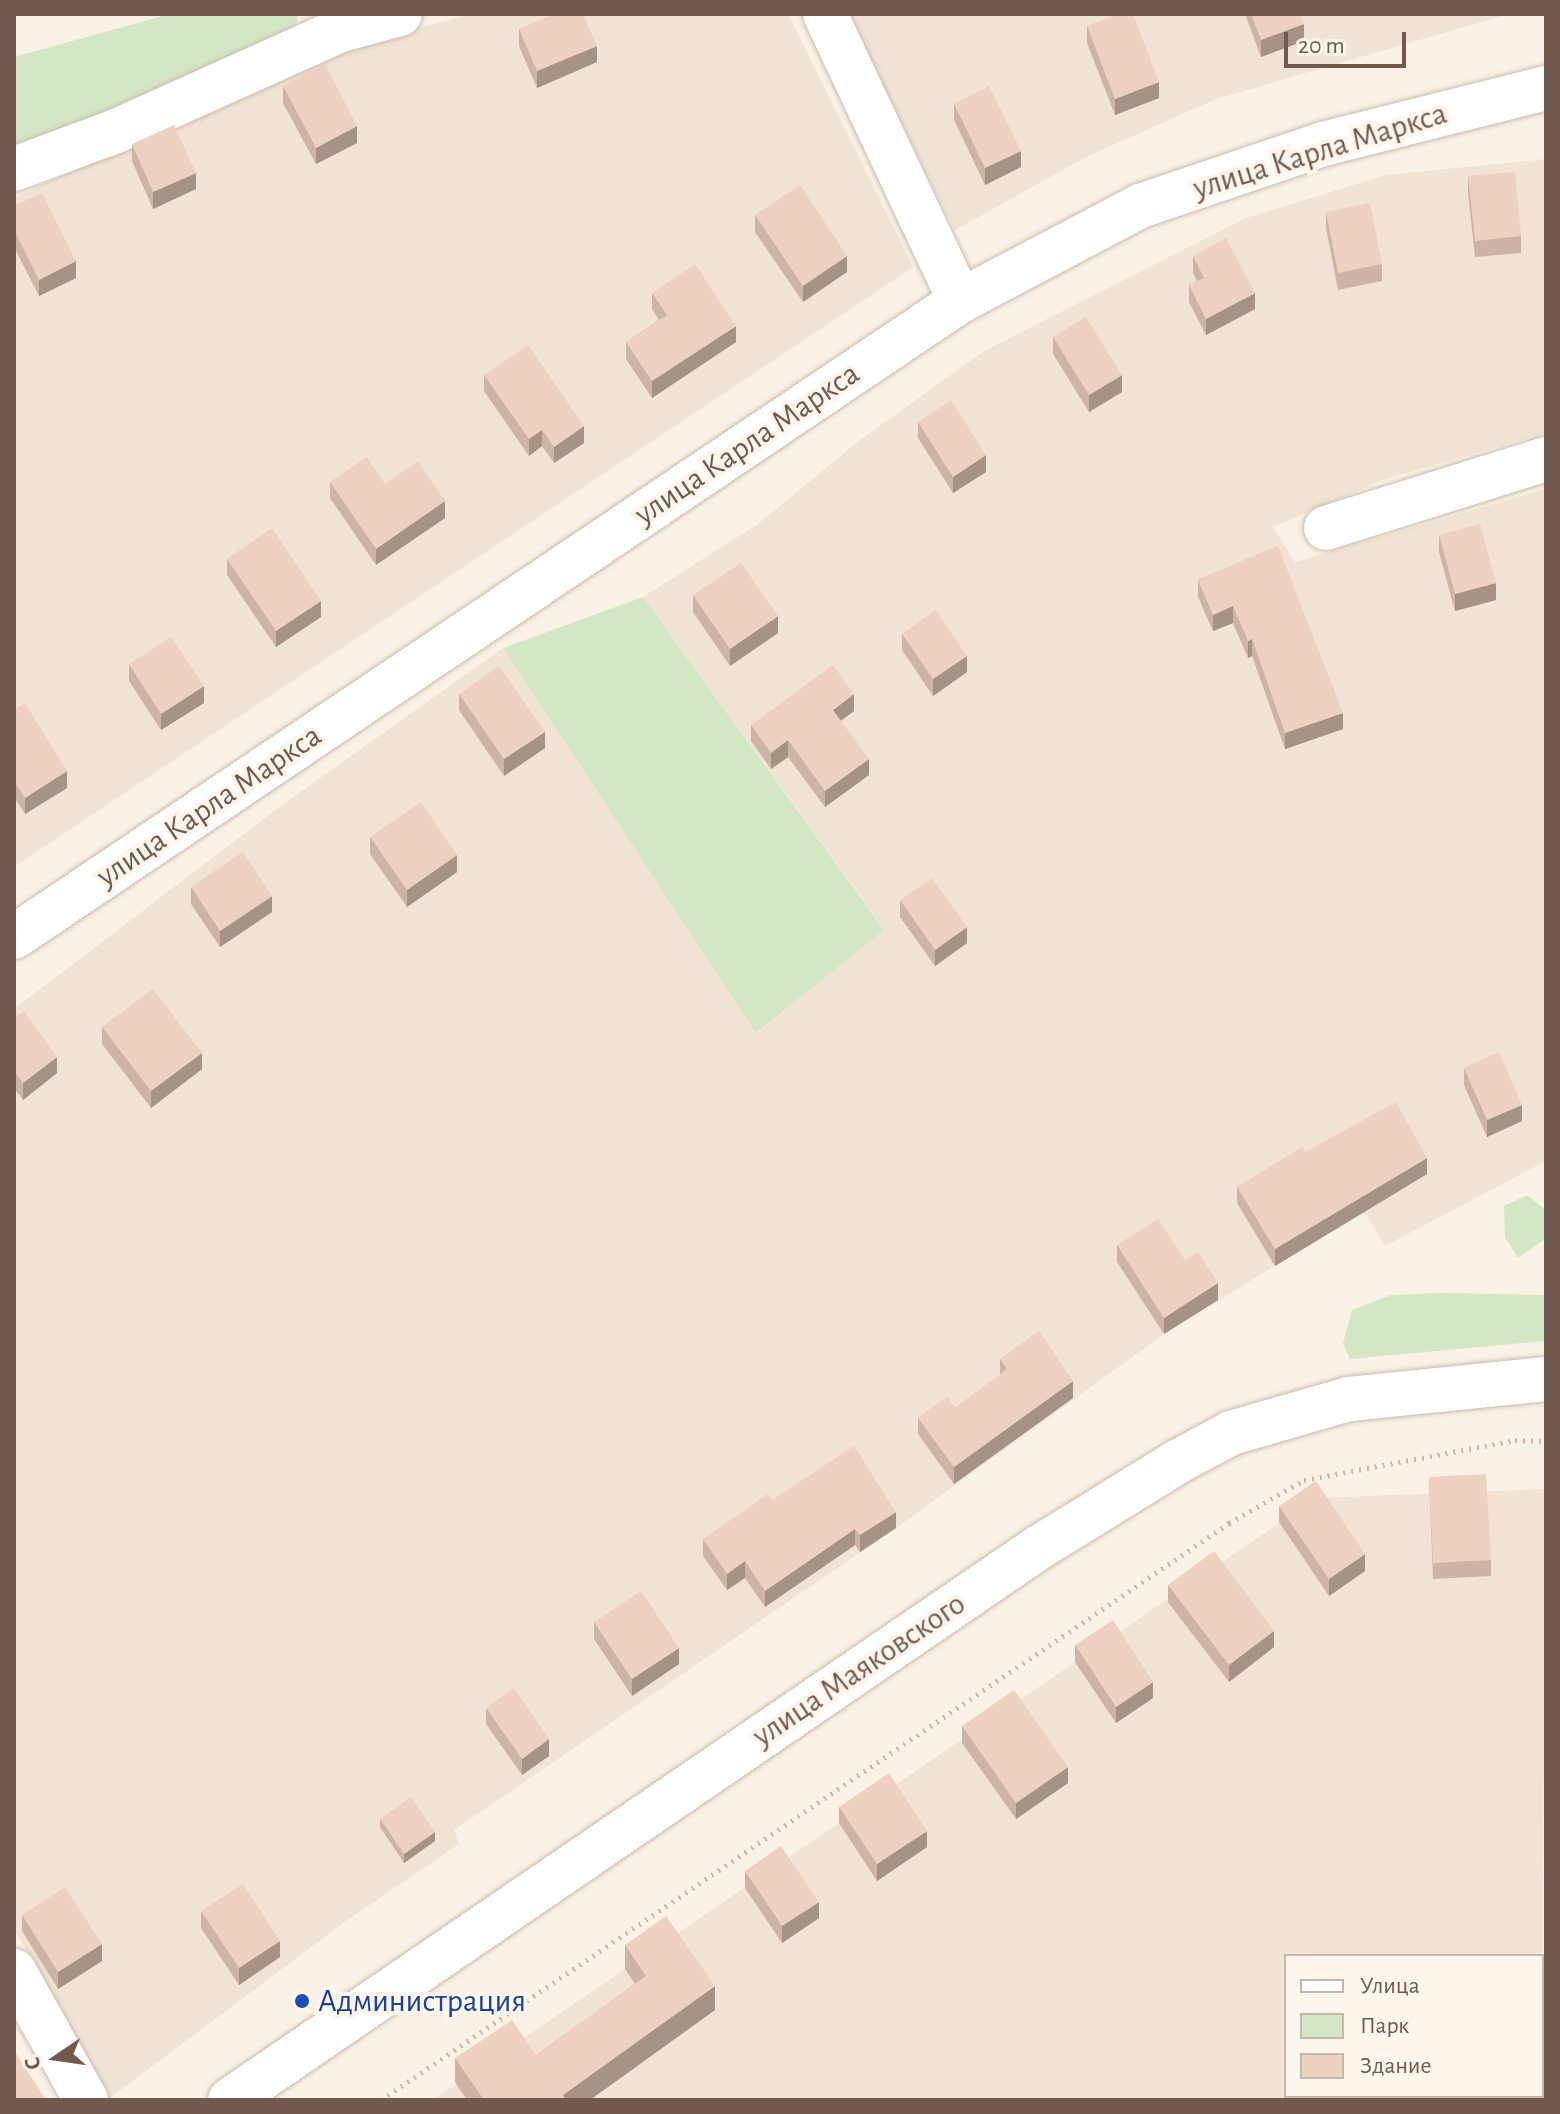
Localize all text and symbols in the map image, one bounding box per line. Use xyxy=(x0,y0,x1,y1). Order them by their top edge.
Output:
scale bar xyxy=(1288,16,1410,66)
text: 20 m xyxy=(1298,34,1345,58)
street label: улица Карла Маркса xyxy=(1189,94,1451,208)
street label: улица Карла Маркса xyxy=(627,355,867,533)
street label: улица Карла Маркса xyxy=(89,717,329,895)
street label: улица Маяковского xyxy=(745,1585,973,1755)
legend xyxy=(1284,1954,1544,2098)
text: Улица xyxy=(1360,1974,1420,1998)
place label: Администрация xyxy=(318,1982,526,2020)
marker: Администрация xyxy=(293,1992,311,2010)
text: Парк xyxy=(1360,2014,1409,2038)
north arrow xyxy=(16,2018,96,2098)
text: Здание xyxy=(1360,2054,1431,2078)
text: С xyxy=(21,2055,45,2072)

